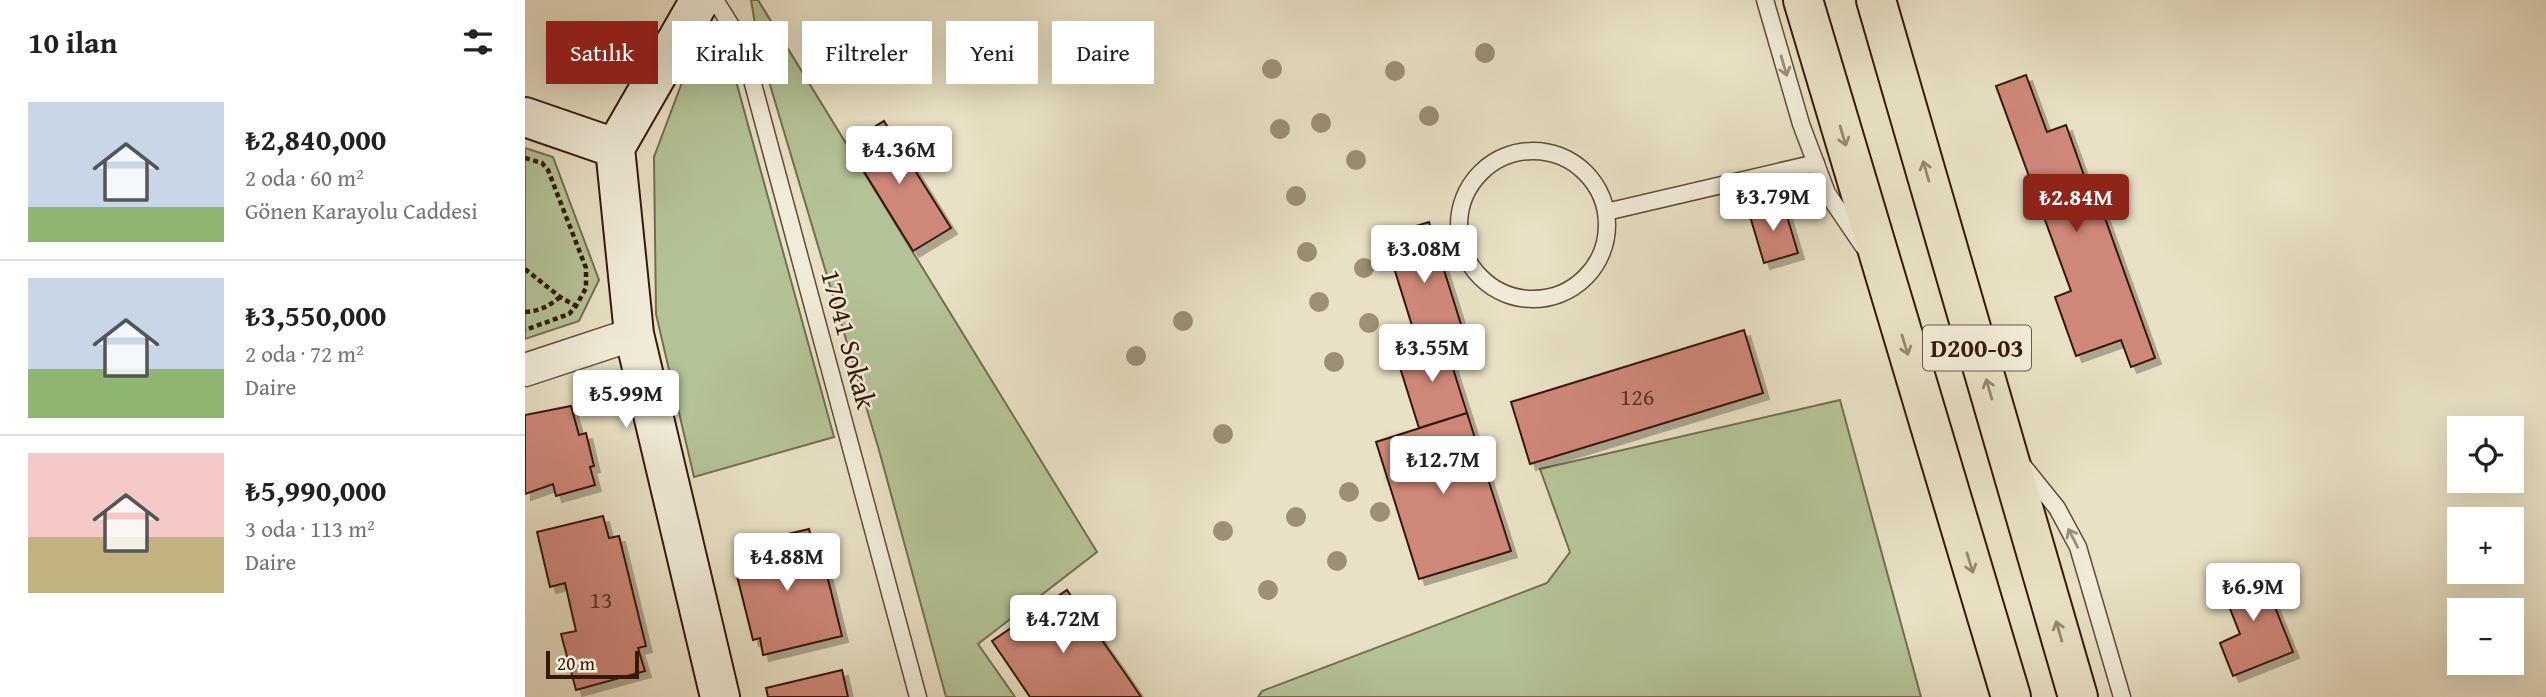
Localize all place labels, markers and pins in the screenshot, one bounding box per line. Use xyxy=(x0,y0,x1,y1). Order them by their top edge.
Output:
pin: ₺4.36M xyxy=(842,127,956,186)
pin: ₺3.79M xyxy=(1716,174,1830,233)
pin: ₺2.84M xyxy=(2019,174,2133,234)
pin: ₺3.08M xyxy=(1367,226,1481,285)
pin: ₺3.55M xyxy=(1375,324,1489,384)
pin: ₺5.99M xyxy=(569,370,683,430)
pin: ₺12.7M xyxy=(1386,436,1500,496)
pin: ₺4.88M xyxy=(730,534,844,593)
pin: ₺6.9M xyxy=(2204,564,2302,623)
pin: ₺4.72M xyxy=(1006,596,1120,655)

